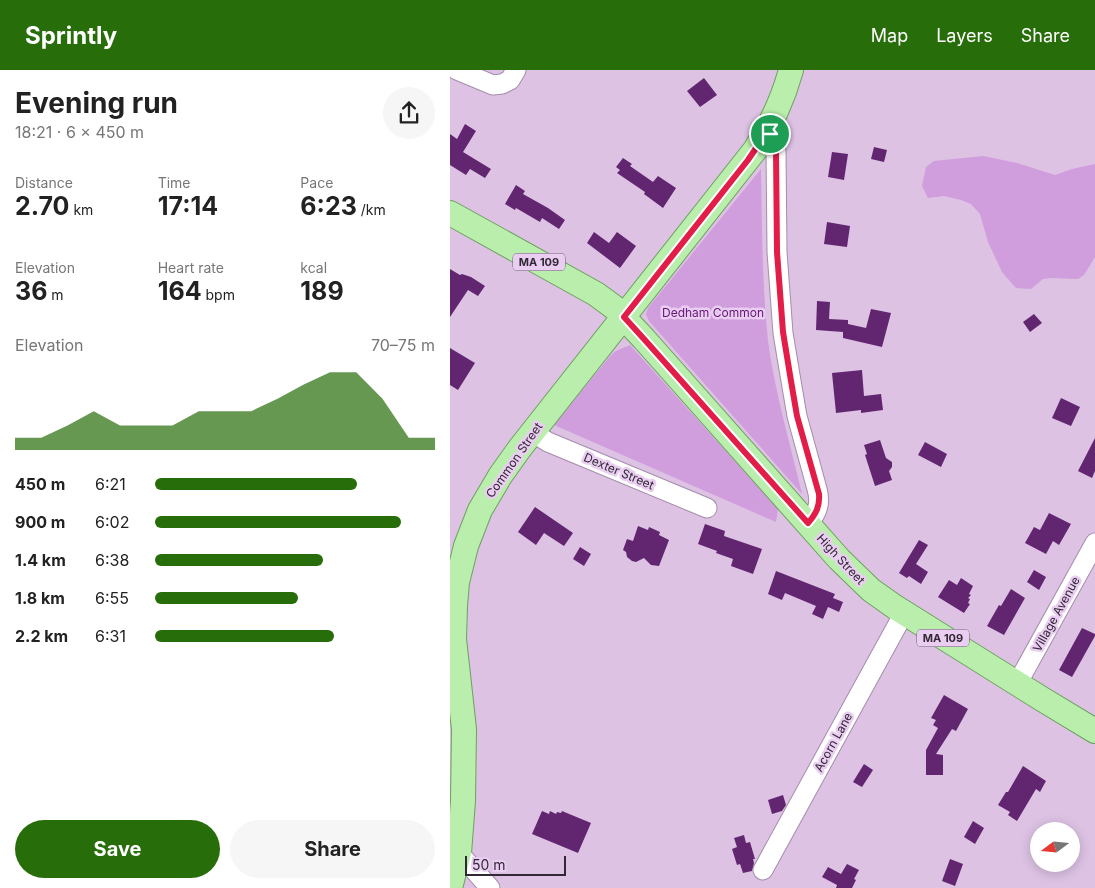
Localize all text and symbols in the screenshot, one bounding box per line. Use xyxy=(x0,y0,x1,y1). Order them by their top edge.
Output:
text: Sprintly xyxy=(25,21,117,50)
text: Map xyxy=(871,25,908,46)
text: Layers xyxy=(936,25,993,46)
text: Share xyxy=(1021,25,1070,46)
text: Evening run xyxy=(15,86,178,120)
button: share xyxy=(383,87,435,139)
pin xyxy=(749,113,791,155)
icon: arrive xyxy=(756,120,784,148)
text: 18:21 · 6 × 450 m xyxy=(15,122,144,142)
text: Distance xyxy=(15,174,73,191)
text: Time xyxy=(158,174,191,191)
text: Pace xyxy=(300,174,333,191)
text: 2.70 xyxy=(15,191,69,221)
text: 17:14 xyxy=(158,191,218,221)
text: 6:23 xyxy=(300,191,357,221)
text: km xyxy=(69,201,93,218)
text: /km xyxy=(357,201,386,218)
road number: MA 109 xyxy=(513,253,565,270)
text: Elevation xyxy=(15,259,75,276)
text: Heart rate xyxy=(158,259,224,276)
text: kcal xyxy=(300,259,327,276)
text: 36 xyxy=(15,276,47,306)
text: 164 xyxy=(158,276,202,306)
text: 189 xyxy=(300,276,344,306)
text: m xyxy=(47,286,64,303)
text: bpm xyxy=(202,286,235,303)
park label: Dedham Common xyxy=(662,305,764,320)
text: Elevation xyxy=(15,335,84,355)
text: 70–75 m xyxy=(371,335,435,355)
street label: Common Street xyxy=(482,419,546,501)
street label: Dexter Street xyxy=(582,449,656,493)
text: 450 m xyxy=(15,474,65,494)
text: 6:21 xyxy=(95,474,126,494)
text: 900 m xyxy=(15,512,65,532)
text: 6:02 xyxy=(95,512,129,532)
street label: High Street xyxy=(814,531,868,587)
text: 1.4 km xyxy=(15,550,66,570)
text: 6:38 xyxy=(95,550,129,570)
street label: Village Avenue xyxy=(1029,574,1083,654)
text: 1.8 km xyxy=(15,588,65,608)
text: 6:55 xyxy=(95,588,129,608)
text: 2.2 km xyxy=(15,626,68,646)
text: 6:31 xyxy=(95,626,126,646)
road number: MA 109 xyxy=(917,630,969,646)
street label: Acorn Lane xyxy=(811,710,855,774)
button: Save xyxy=(15,820,220,878)
button: Share xyxy=(230,820,435,878)
north arrow xyxy=(1030,822,1080,872)
map controls xyxy=(1030,822,1080,872)
scale bar xyxy=(465,853,566,876)
text: 50 m xyxy=(472,856,506,873)

